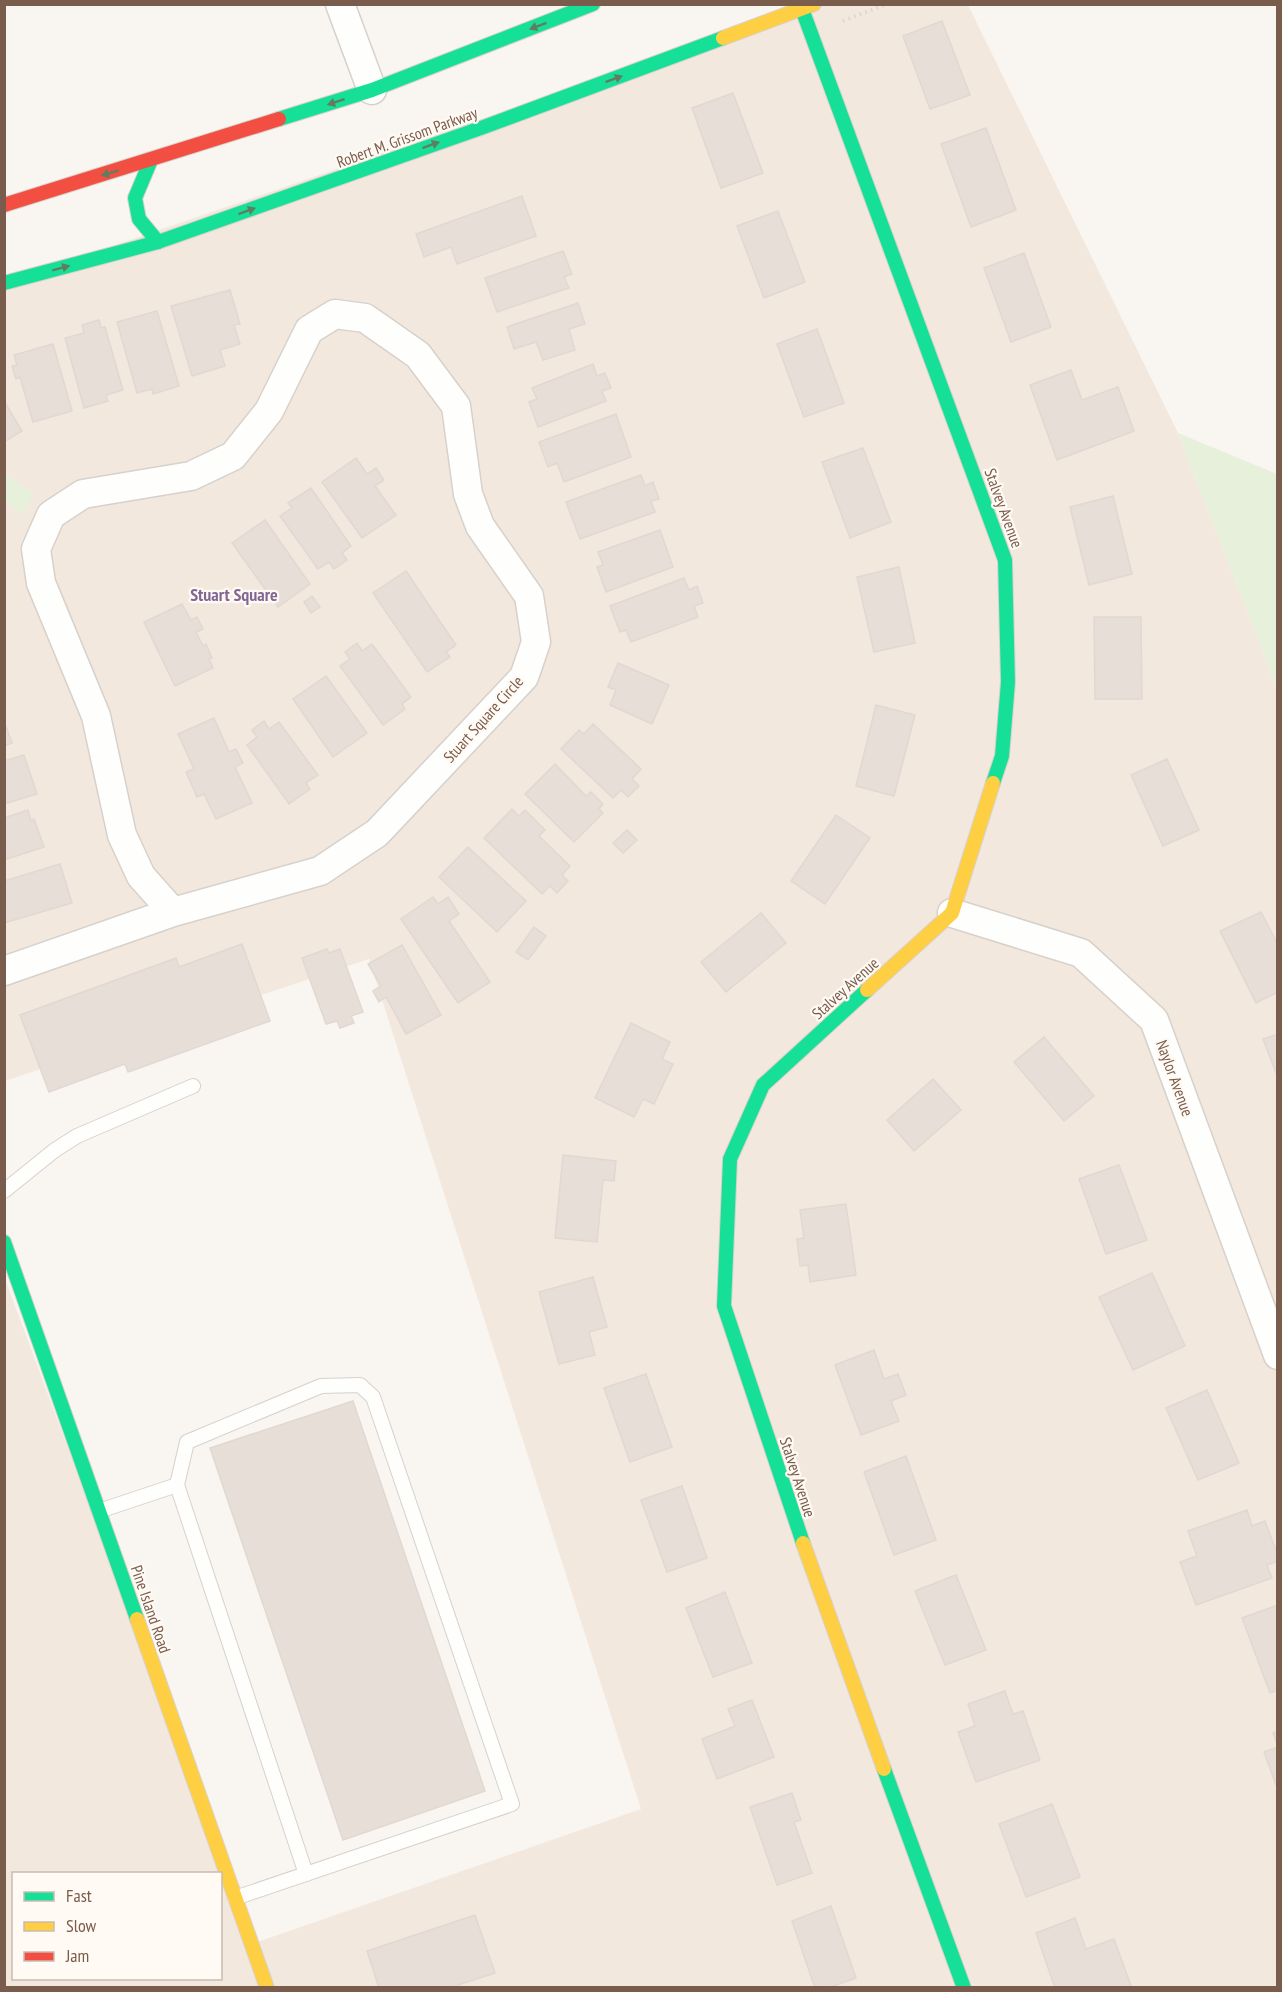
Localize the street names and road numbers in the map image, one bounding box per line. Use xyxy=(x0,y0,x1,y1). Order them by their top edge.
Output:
street label: Robert M. Grissom Parkway xyxy=(334,102,480,172)
street label: Stalvey Avenue xyxy=(980,466,1028,550)
street label: Stuart Square Circle xyxy=(439,671,527,767)
street label: Stalvey Avenue xyxy=(808,953,882,1023)
street label: Naylor Avenue xyxy=(1152,1037,1198,1119)
street label: Stalvey Avenue xyxy=(776,1434,820,1520)
street label: Pine Island Road xyxy=(127,1562,175,1656)

